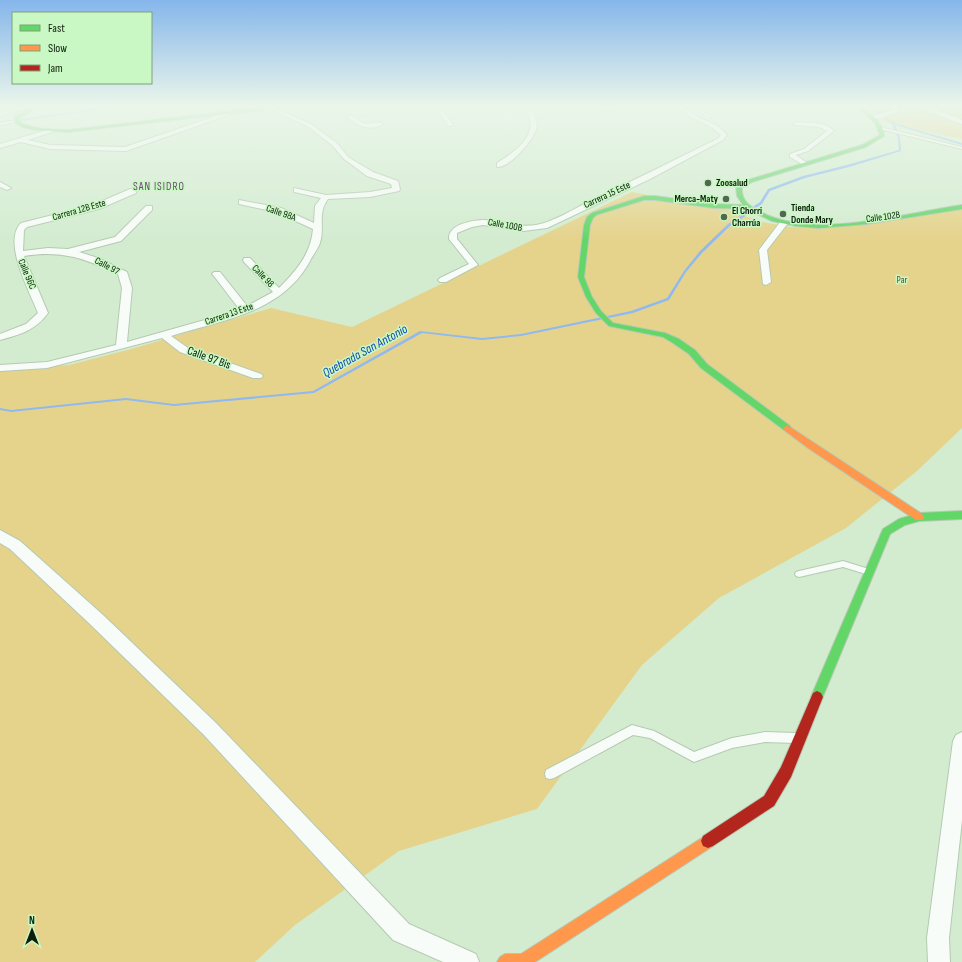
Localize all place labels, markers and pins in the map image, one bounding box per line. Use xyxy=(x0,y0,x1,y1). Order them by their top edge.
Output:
place label: Zoosalud xyxy=(716,177,748,189)
marker: Zoosalud xyxy=(703,178,713,188)
place label: Merca-Maty xyxy=(674,193,719,205)
marker: Merca-Maty xyxy=(721,194,731,204)
place label: Tienda Donde Mary xyxy=(791,202,834,226)
place label: El Chorri Charrúa xyxy=(732,205,762,229)
marker: Tienda Donde Mary xyxy=(778,209,788,219)
marker: El Chorri Charrúa xyxy=(719,212,729,222)

